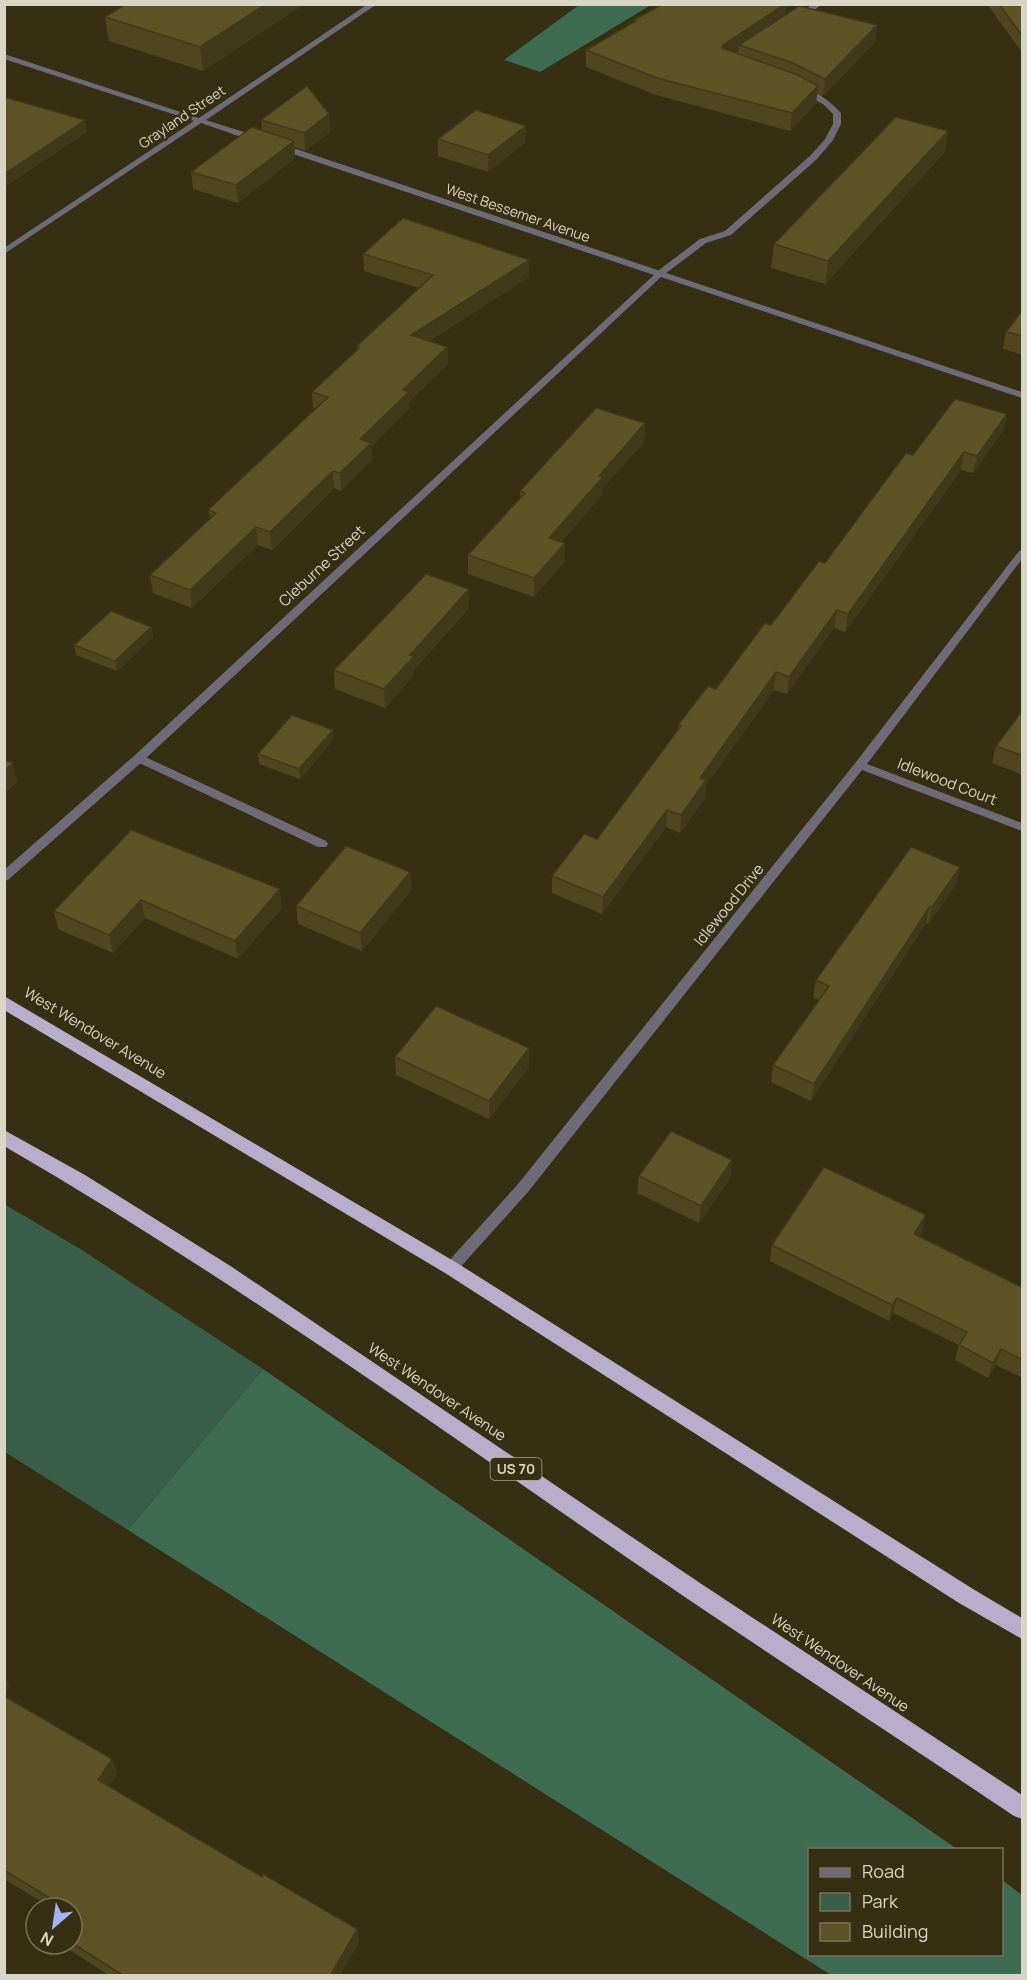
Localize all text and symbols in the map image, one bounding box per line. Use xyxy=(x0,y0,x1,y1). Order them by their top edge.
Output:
street label: Grayland Street xyxy=(135,80,229,153)
street label: West Bessemer Avenue xyxy=(443,179,593,246)
street label: Cleburne Street xyxy=(274,520,369,611)
street label: Idlewood Court xyxy=(894,753,1000,810)
street label: Idlewood Drive xyxy=(689,859,768,950)
street label: West Wendover Avenue xyxy=(20,982,171,1084)
street label: West Wendover Avenue xyxy=(364,1337,511,1446)
road number: US 70 xyxy=(490,1458,542,1480)
street label: West Wendover Avenue xyxy=(767,1608,914,1717)
legend xyxy=(808,1848,1003,1956)
text: Road xyxy=(862,1859,905,1883)
text: Park xyxy=(862,1889,899,1913)
north arrow xyxy=(24,1896,84,1956)
text: Building xyxy=(862,1919,928,1943)
text: N xyxy=(36,1927,57,1952)

